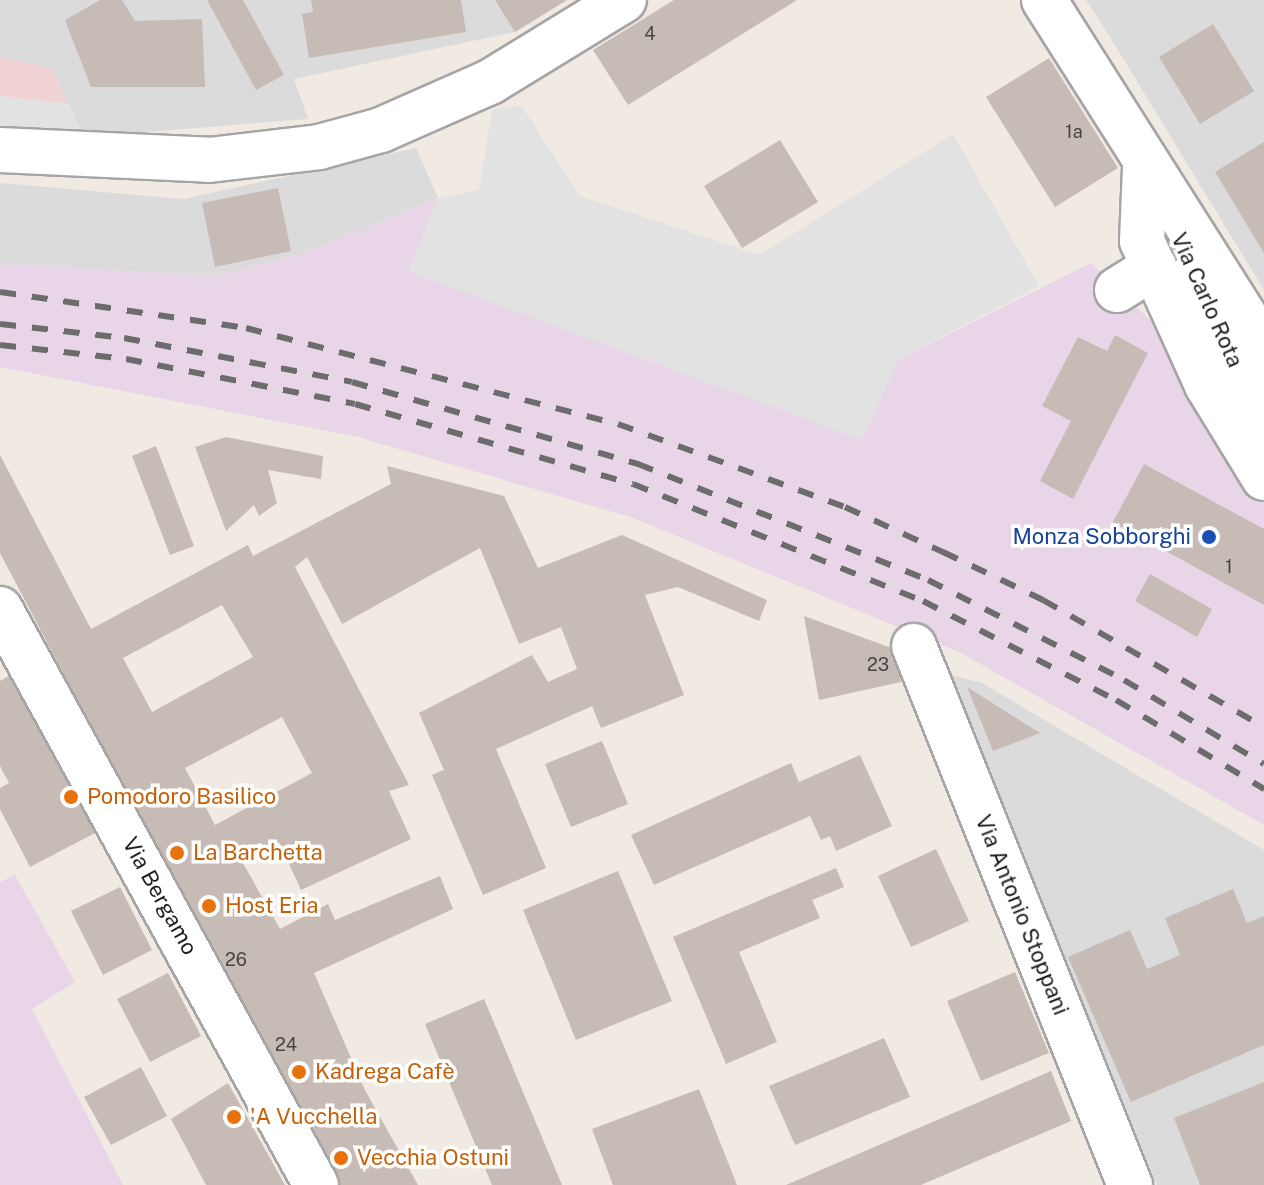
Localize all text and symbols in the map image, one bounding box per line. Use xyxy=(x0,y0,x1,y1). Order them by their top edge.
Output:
house number: 4 xyxy=(644,23,656,45)
house number: 1a xyxy=(1065,121,1083,143)
street label: Via Carlo Rota xyxy=(1166,229,1248,371)
place label: Monza Sobborghi xyxy=(1012,524,1191,550)
marker: Monza Sobborghi xyxy=(1198,526,1220,548)
house number: 1 xyxy=(1225,556,1233,578)
house number: 23 xyxy=(867,654,889,676)
place label: Pomodoro Basilico xyxy=(87,784,276,810)
marker: Pomodoro Basilico xyxy=(62,788,80,806)
street label: Via Antonio Stoppani xyxy=(970,811,1074,1019)
street label: Via Bergamo xyxy=(117,833,203,959)
place label: La Barchetta xyxy=(193,840,323,866)
marker: La Barchetta xyxy=(168,844,186,862)
place label: Host Eria xyxy=(225,893,318,919)
marker: Host Eria xyxy=(200,897,218,915)
house number: 26 xyxy=(225,949,247,971)
house number: 24 xyxy=(275,1034,297,1056)
place label: Kadrega Cafè xyxy=(315,1059,455,1085)
marker: Kadrega Cafè xyxy=(290,1063,308,1081)
place label: 'A Vucchella xyxy=(250,1104,378,1130)
marker: 'A Vucchella xyxy=(225,1108,243,1126)
place label: Vecchia Ostuni xyxy=(357,1145,509,1171)
marker: Vecchia Ostuni xyxy=(332,1149,350,1167)

